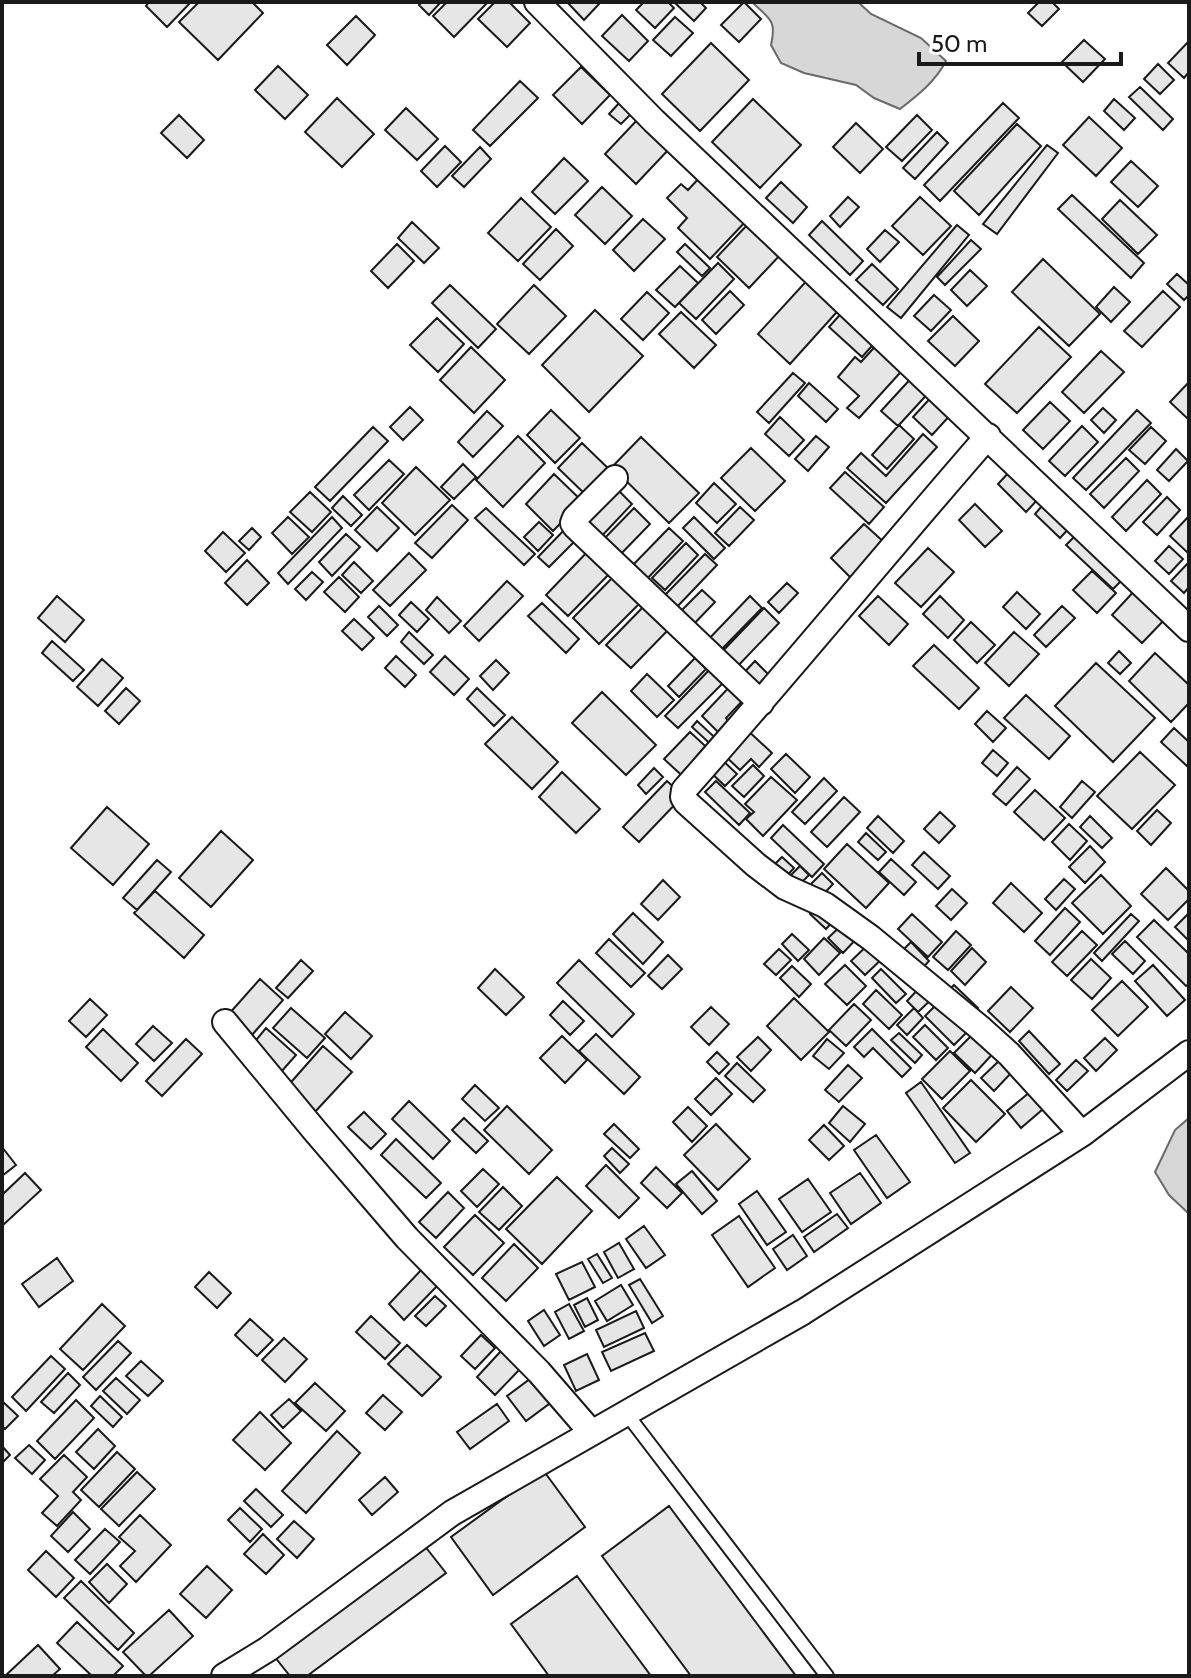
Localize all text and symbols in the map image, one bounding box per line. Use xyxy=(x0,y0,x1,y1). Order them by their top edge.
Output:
scale bar xyxy=(919,16,1121,66)
text: 50 m xyxy=(931,29,987,58)

